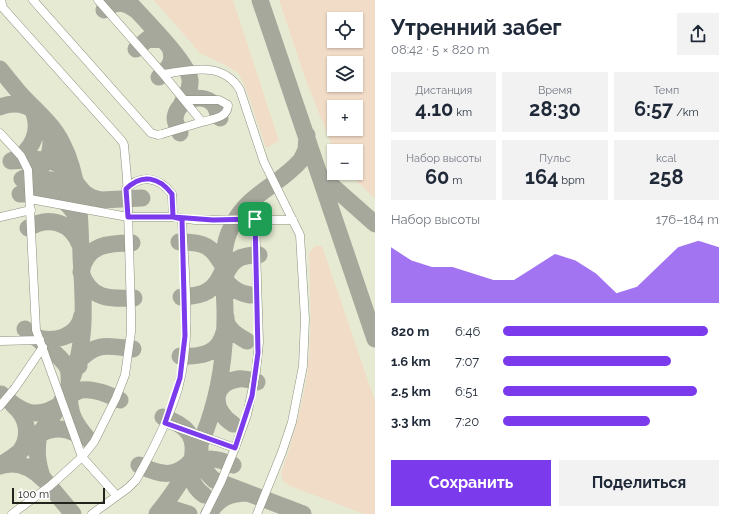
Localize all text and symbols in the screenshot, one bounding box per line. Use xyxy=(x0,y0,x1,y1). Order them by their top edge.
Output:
map controls xyxy=(327,12,363,180)
button: locate xyxy=(327,12,363,48)
button: share xyxy=(677,13,719,55)
text: Утренний забег xyxy=(391,14,562,40)
text: 08:42 · 5 × 820 m xyxy=(391,42,489,57)
button: layers xyxy=(327,56,363,92)
text: Дистанция xyxy=(415,84,472,97)
text: Время xyxy=(538,84,572,97)
text: Темп xyxy=(653,84,679,97)
text: 4.10 xyxy=(415,97,453,121)
text: 28:30 xyxy=(529,97,581,121)
text: 6:57 xyxy=(634,97,673,121)
button: + xyxy=(327,100,363,136)
text: km xyxy=(453,106,472,119)
text: /km xyxy=(673,106,699,119)
button: − xyxy=(327,144,363,180)
text: Набор высоты xyxy=(406,152,481,165)
text: Пульс xyxy=(539,152,571,165)
text: kcal xyxy=(656,152,677,165)
text: 60 xyxy=(425,165,449,189)
text: 164 xyxy=(525,165,558,189)
text: 258 xyxy=(649,165,684,189)
text: m xyxy=(449,174,462,187)
text: bpm xyxy=(558,174,585,187)
pin xyxy=(238,202,272,236)
icon: arrive xyxy=(244,208,266,230)
text: Набор высоты xyxy=(391,212,480,227)
text: 176–184 m xyxy=(656,212,719,227)
text: 820 m xyxy=(391,324,429,339)
text: 6:46 xyxy=(455,324,480,339)
text: 1.6 km xyxy=(391,354,431,369)
text: 7:07 xyxy=(455,354,479,369)
text: 2.5 km xyxy=(391,384,431,399)
text: 6:51 xyxy=(455,384,478,399)
text: 3.3 km xyxy=(391,414,431,429)
text: 7:20 xyxy=(455,414,479,429)
button: Сохранить xyxy=(391,460,551,506)
button: Поделиться xyxy=(559,460,719,506)
scale bar xyxy=(12,486,105,505)
text: 100 m xyxy=(18,488,49,501)

